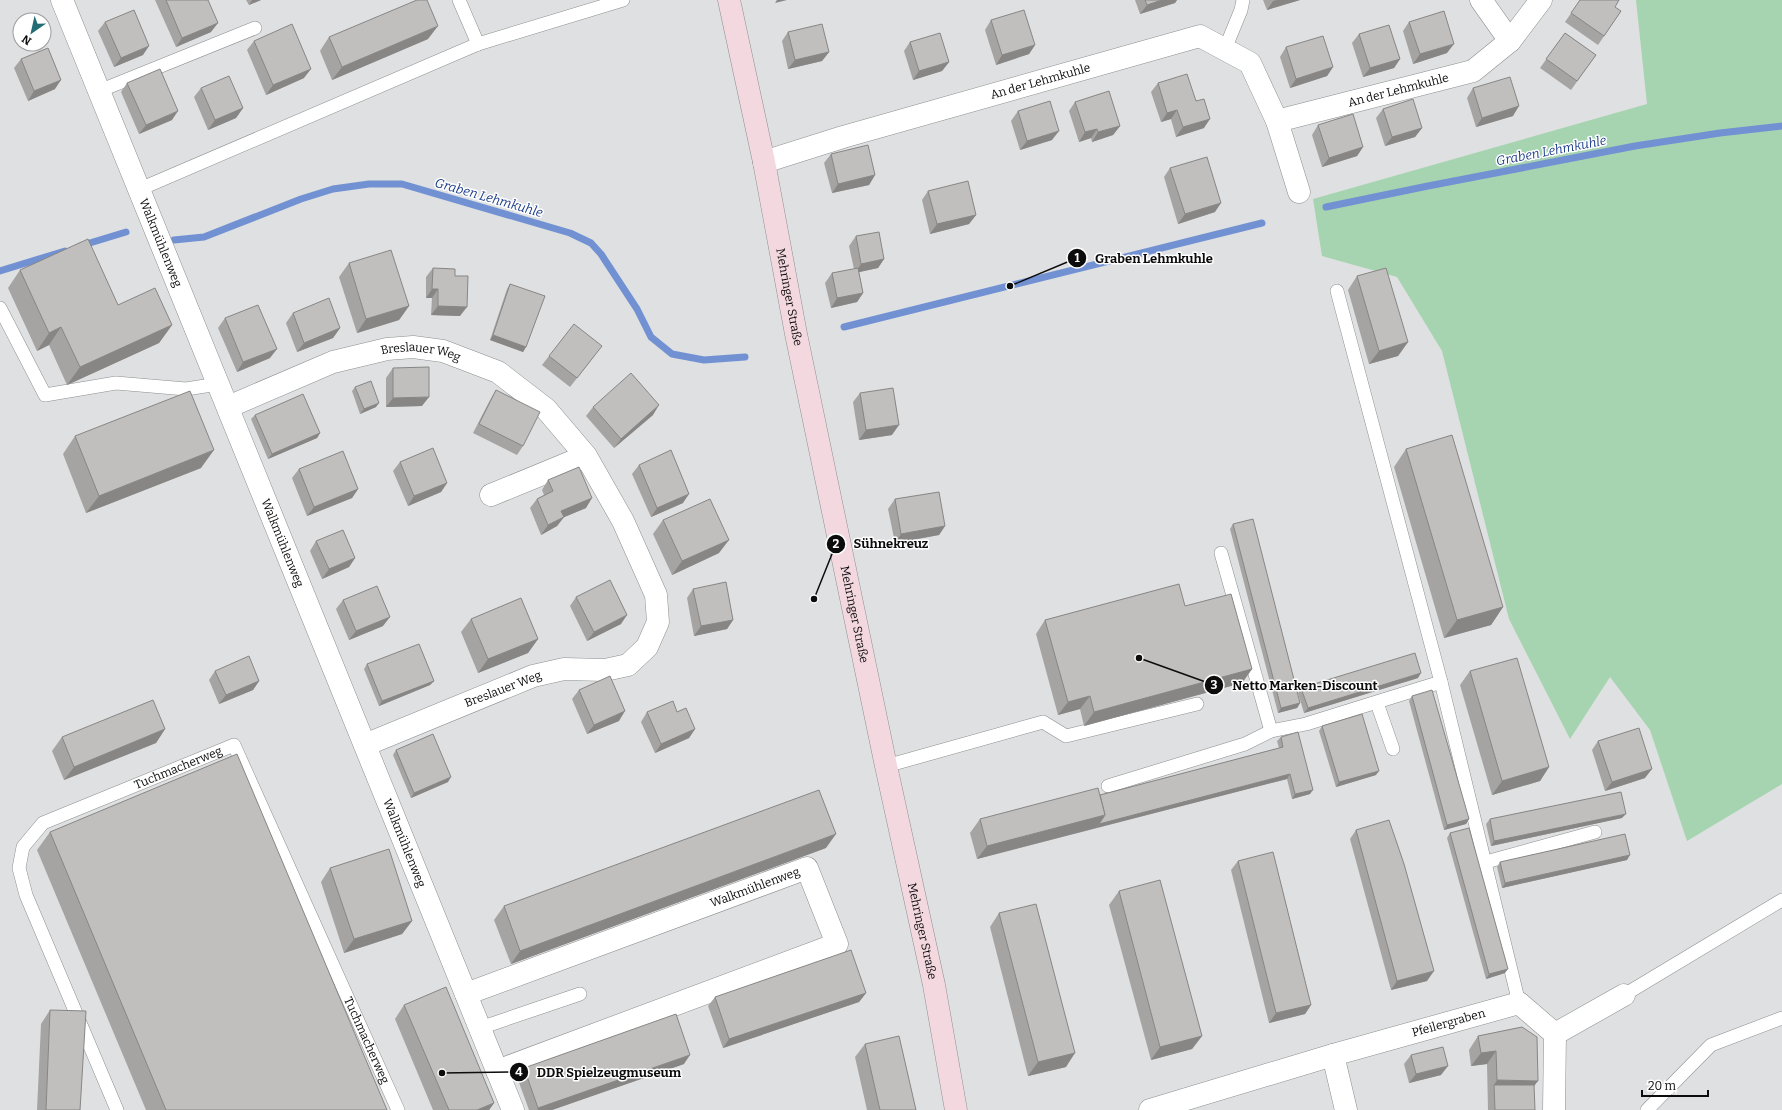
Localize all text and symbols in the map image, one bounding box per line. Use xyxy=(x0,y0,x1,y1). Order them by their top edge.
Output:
north arrow xyxy=(12,12,52,52)
text: N xyxy=(19,32,34,48)
street label: An der Lehmkuhle xyxy=(989,60,1092,102)
street label: An der Lehmkuhle xyxy=(1347,70,1450,110)
water label: Graben Lehmkuhle xyxy=(1495,132,1608,169)
water label: Graben Lehmkuhle xyxy=(433,175,545,220)
street label: Walkmühlenweg xyxy=(136,196,185,289)
callout: Graben Lehmkuhle xyxy=(1067,246,1221,271)
street label: Mehringer Straße xyxy=(773,247,805,347)
text: 1 xyxy=(1074,251,1080,265)
text: Graben Lehmkuhle xyxy=(1095,251,1213,266)
street label: Breslauer Weg xyxy=(379,340,463,364)
street label: Walkmühlenweg xyxy=(258,497,307,589)
callout: Sühnekreuz xyxy=(826,531,937,556)
text: Sühnekreuz xyxy=(854,536,929,551)
text: 2 xyxy=(833,537,840,551)
street label: Mehringer Straße xyxy=(837,564,871,664)
street label: Breslauer Weg xyxy=(463,668,544,710)
callout: Netto Marken-Discount xyxy=(1204,673,1386,698)
text: 3 xyxy=(1211,678,1218,692)
text: Netto Marken-Discount xyxy=(1232,678,1378,693)
street label: Tuchmacherweg xyxy=(132,743,224,792)
street label: Walkmühlenweg xyxy=(380,797,429,890)
street label: Walkmühlenweg xyxy=(708,864,802,910)
street label: Mehringer Straße xyxy=(905,881,940,981)
street label: Tuchmacherweg xyxy=(341,995,392,1086)
street label: Pfeilergraben xyxy=(1410,1006,1487,1040)
callout: DDR Spielzeugmuseum xyxy=(509,1060,689,1085)
text: 4 xyxy=(515,1065,523,1079)
text: DDR Spielzeugmuseum xyxy=(537,1065,682,1080)
scale bar xyxy=(1642,1072,1708,1098)
text: 20 m xyxy=(1648,1079,1677,1093)

